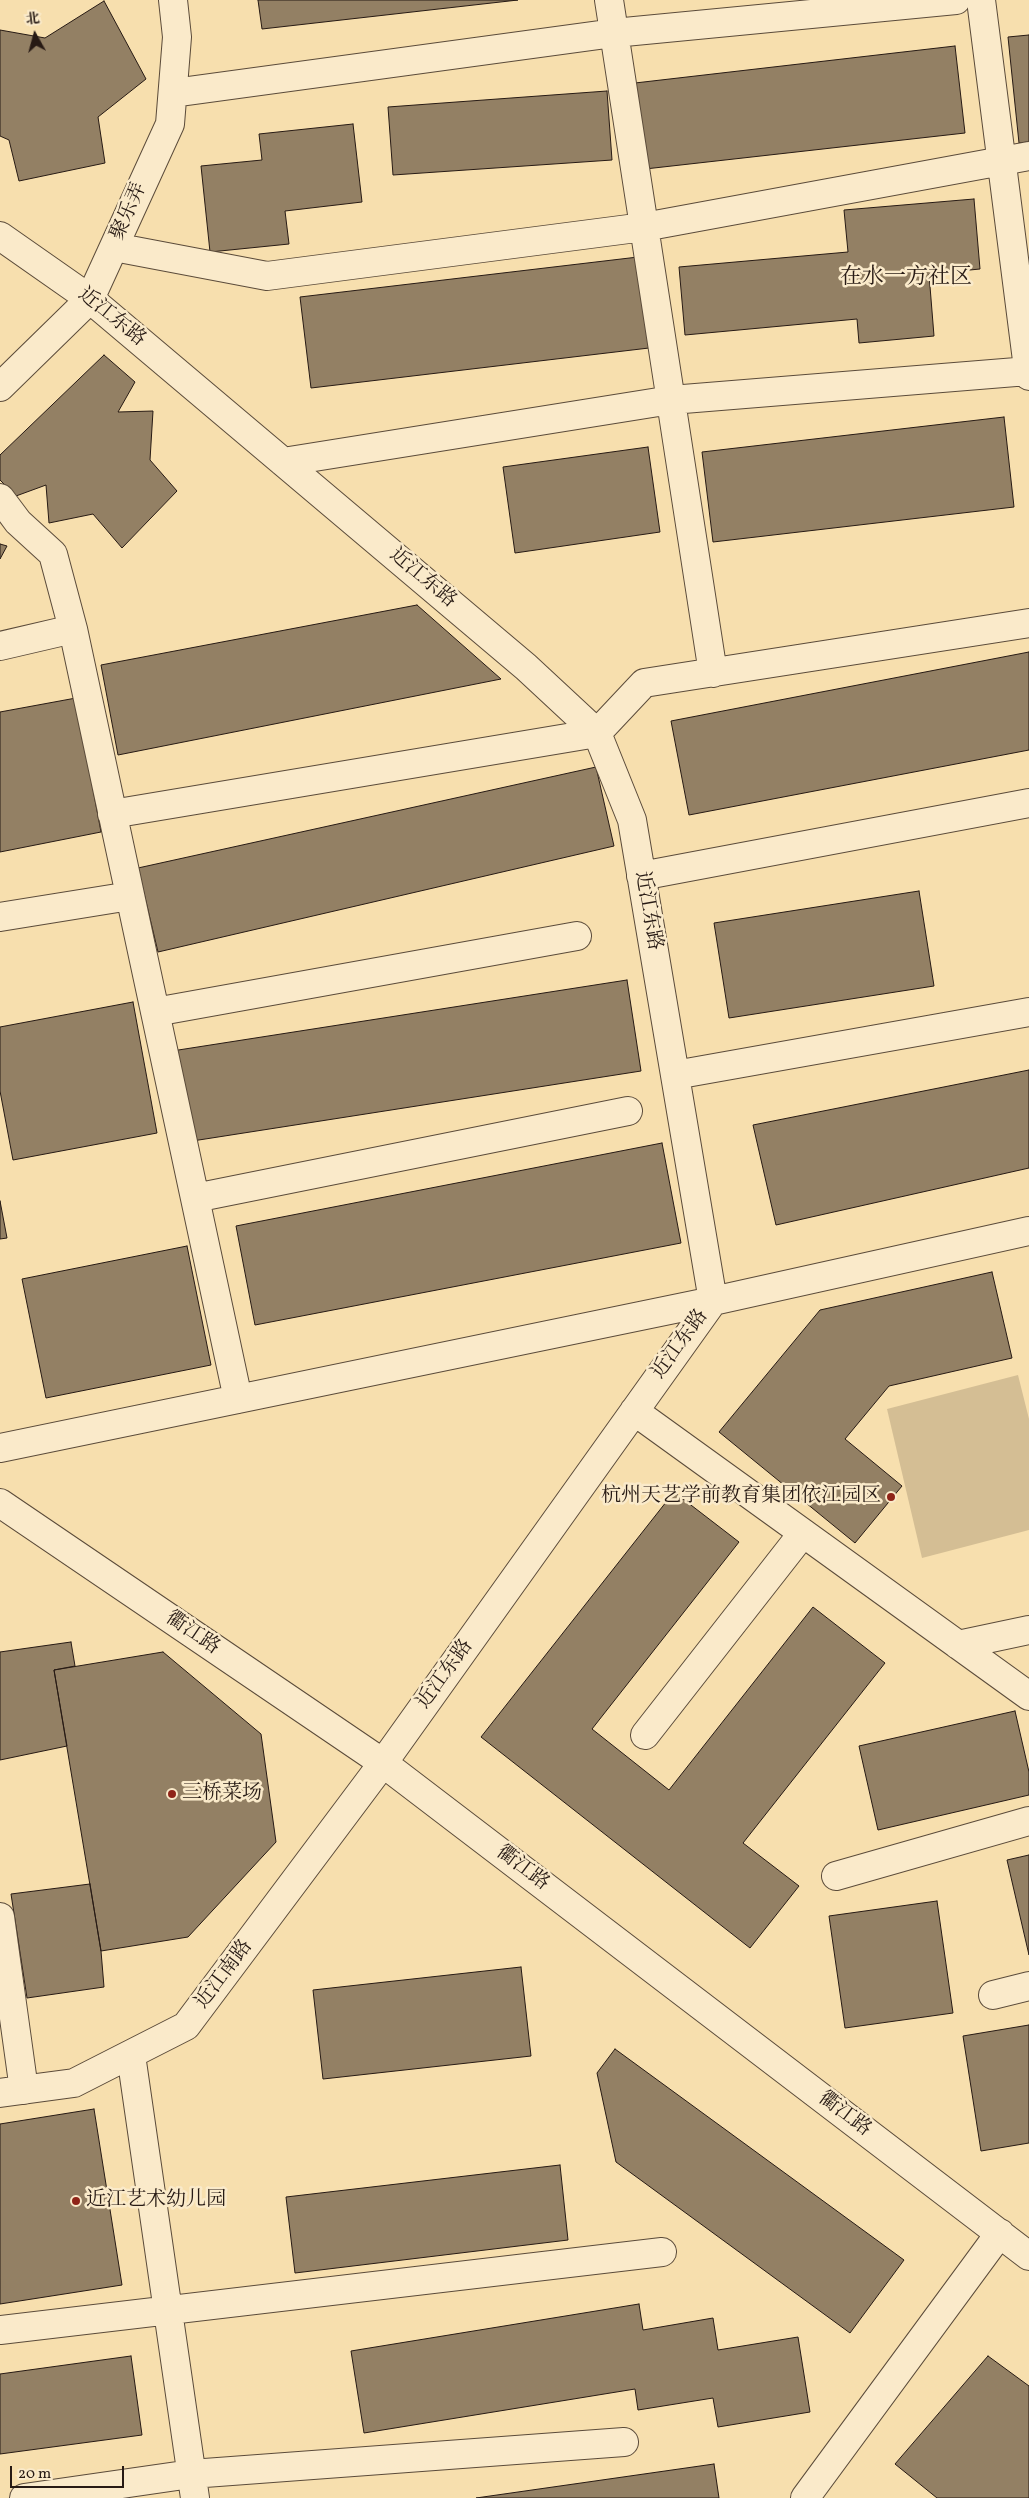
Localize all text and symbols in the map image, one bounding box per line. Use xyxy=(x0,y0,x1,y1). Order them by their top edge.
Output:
text: 北 xyxy=(25,9,41,30)
north arrow xyxy=(10,10,60,60)
street label: 聚乐弄 xyxy=(107,180,153,244)
district label: 在水一方社区 xyxy=(840,266,972,292)
street label: 近江东路 xyxy=(72,284,150,352)
street label: 近江东路 xyxy=(384,544,460,614)
street label: 近江东路 xyxy=(628,870,666,952)
street label: 近江东路 xyxy=(648,1306,714,1384)
place label: 杭州天艺学前教育集团依江园区 xyxy=(601,1485,881,1509)
marker: 杭州天艺学前教育集团依江园区 xyxy=(885,1491,897,1503)
street label: 衢江路 xyxy=(160,1607,224,1661)
street label: 近江东路 xyxy=(413,1636,479,1714)
place label: 三桥菜场 xyxy=(182,1782,262,1806)
marker: 三桥菜场 xyxy=(166,1788,178,1800)
street label: 衢江路 xyxy=(491,1841,553,1897)
street label: 近江南路 xyxy=(191,1936,259,2014)
street label: 衢江路 xyxy=(813,2087,875,2143)
place label: 近江艺术幼儿园 xyxy=(86,2189,226,2213)
marker: 近江艺术幼儿园 xyxy=(70,2195,82,2207)
scale bar xyxy=(12,2456,126,2488)
text: 20 m xyxy=(18,2464,51,2485)

